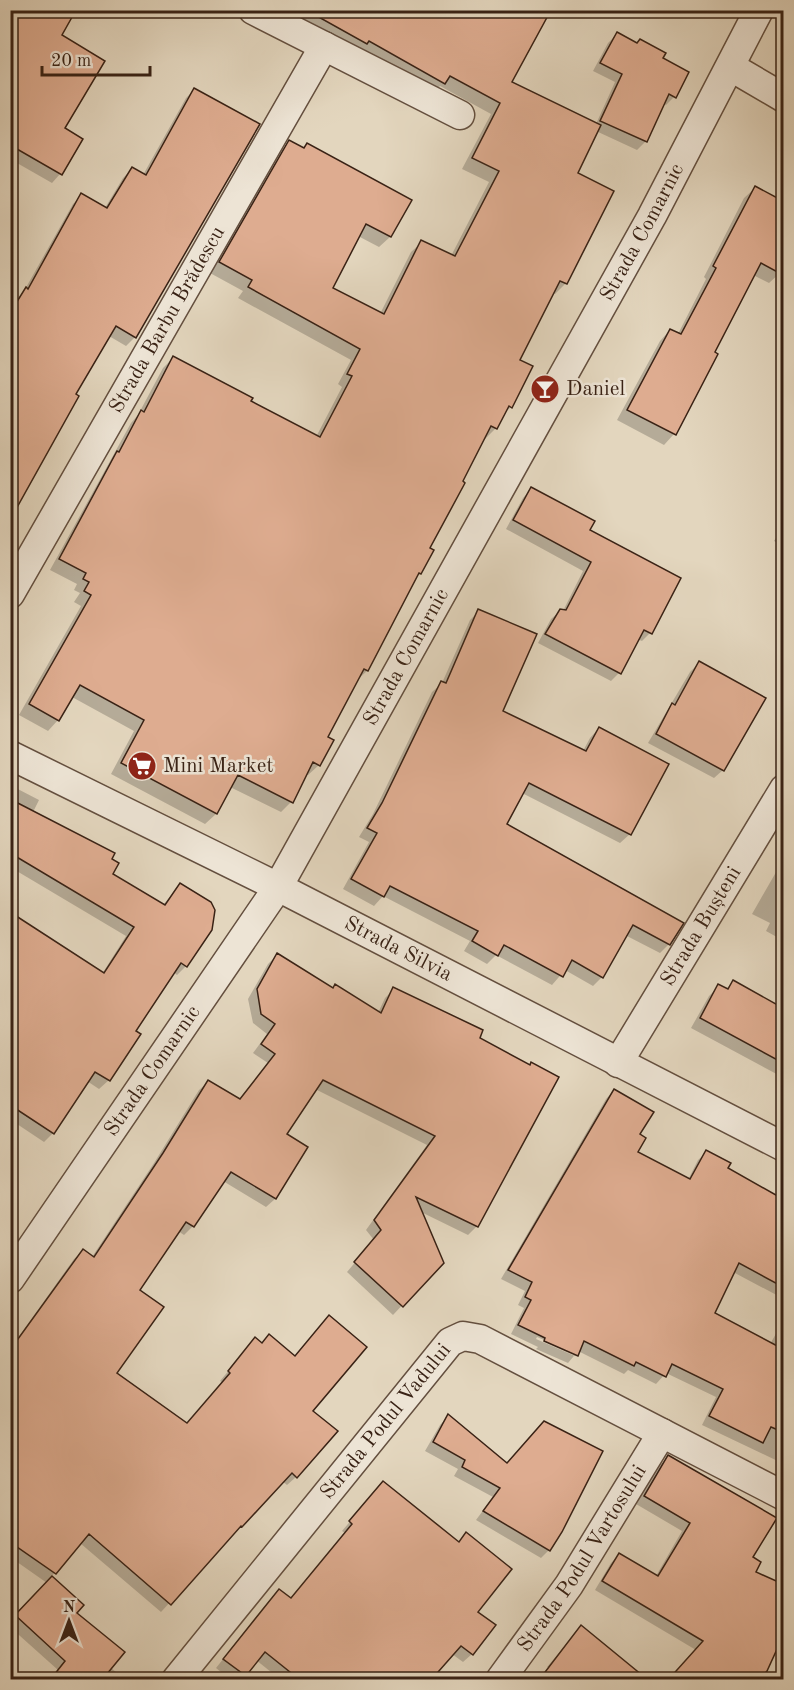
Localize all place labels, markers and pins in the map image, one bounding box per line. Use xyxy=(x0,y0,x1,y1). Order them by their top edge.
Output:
bar icon: Daniel xyxy=(529,373,561,405)
place label: Daniel xyxy=(566,379,625,400)
supermarket icon: Mini Market xyxy=(126,750,158,782)
place label: Mini Market xyxy=(163,756,274,777)

